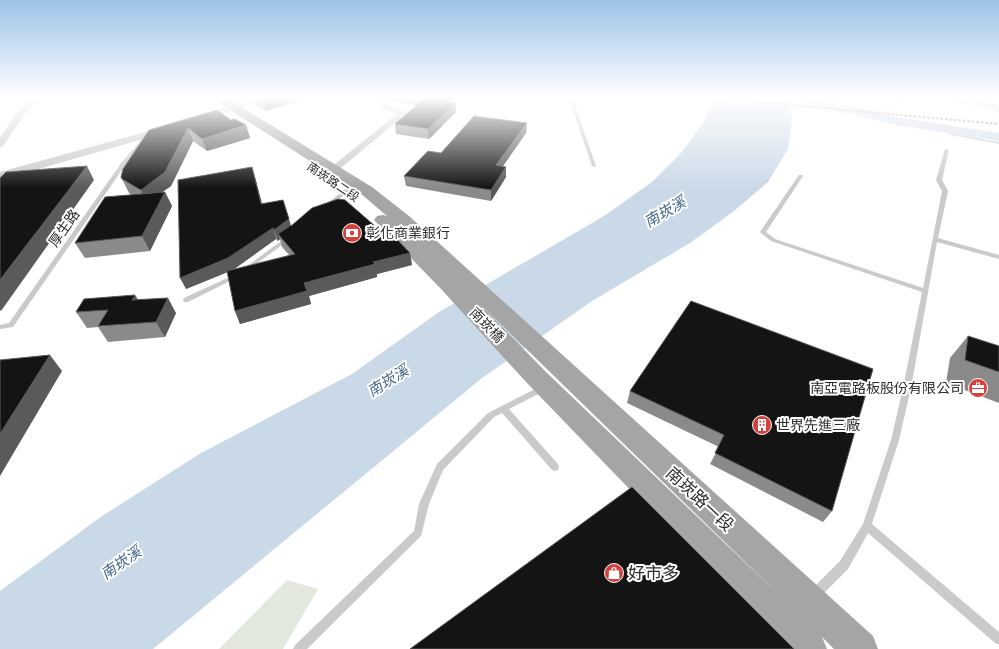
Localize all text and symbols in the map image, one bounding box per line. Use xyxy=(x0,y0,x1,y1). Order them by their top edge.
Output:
street label: 南崁路二段 xyxy=(304,159,362,205)
water label: 南崁溪 xyxy=(641,191,691,232)
street label: 厚生路 xyxy=(45,206,84,251)
bank icon: 彰化商業銀行 xyxy=(341,222,363,244)
place label: 彰化商業銀行 xyxy=(366,224,450,243)
street label: 南崁橋 xyxy=(465,304,508,347)
water label: 南崁溪 xyxy=(364,360,414,401)
office icon: 南亞電路板股份有限公司 xyxy=(967,377,989,399)
place label: 南亞電路板股份有限公司 xyxy=(810,379,964,398)
building icon: 世界先進三廠 xyxy=(751,414,773,436)
place label: 世界先進三廠 xyxy=(776,416,860,435)
street label: 南崁路一段 xyxy=(661,462,739,537)
water label: 南崁溪 xyxy=(97,541,147,584)
shop icon: 好市多 xyxy=(603,562,625,584)
place label: 好市多 xyxy=(628,562,679,585)

